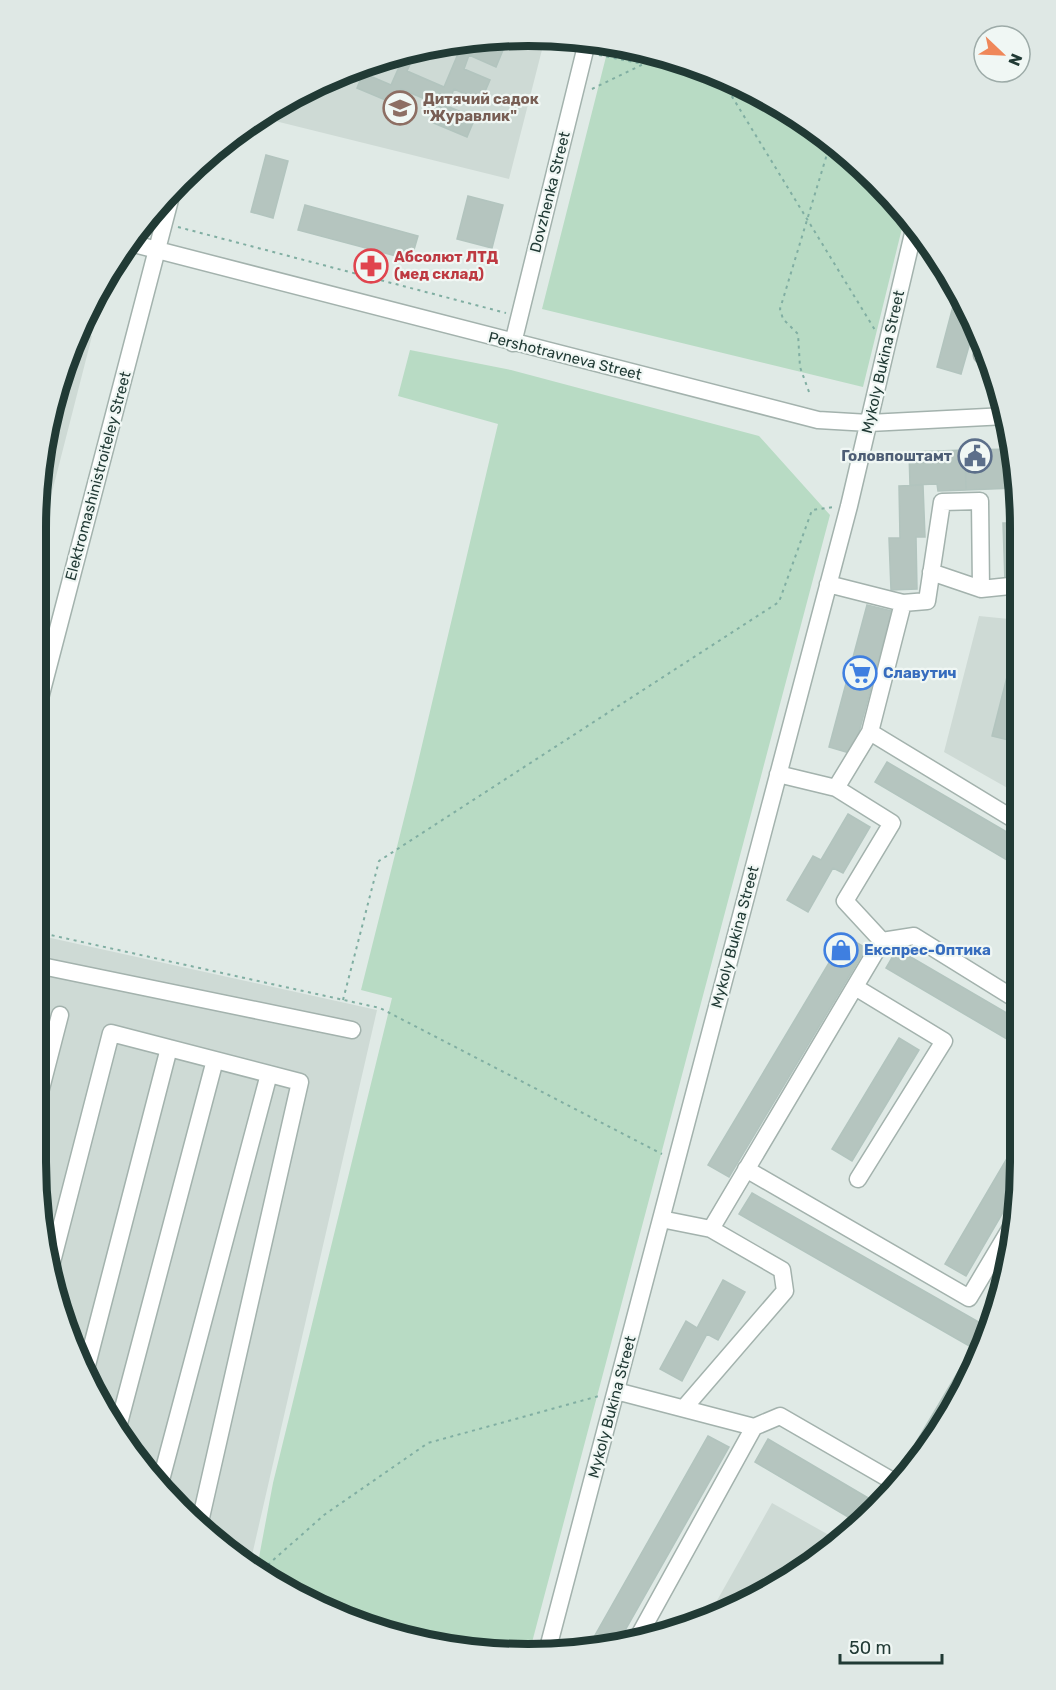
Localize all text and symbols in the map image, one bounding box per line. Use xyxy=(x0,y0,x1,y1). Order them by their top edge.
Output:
north arrow xyxy=(972,24,1032,84)
text: N xyxy=(1004,51,1026,69)
school or university icon: Дитячий садок "Журавлик" xyxy=(382,90,418,126)
place label: Дитячий садок "Журавлик" xyxy=(423,90,539,125)
street label: Dovzhenka Street xyxy=(526,129,574,254)
pharmacy icon: Абсолют ЛТД (мед склад) xyxy=(353,248,389,284)
place label: Абсолют ЛТД (мед склад) xyxy=(394,248,499,283)
street label: Mykoly Bukina Street xyxy=(858,289,908,435)
street label: Pershotravneva Street xyxy=(486,328,644,384)
street label: Elektromashinistroiteley Street xyxy=(61,369,135,583)
public building icon: Головпоштамт xyxy=(957,438,993,474)
place label: Головпоштамт xyxy=(841,447,953,465)
supermarket icon: Славутич xyxy=(842,655,878,691)
place label: Славутич xyxy=(883,664,957,682)
street label: Mykoly Bukina Street xyxy=(707,864,763,1010)
shop icon: Експрес-Оптика xyxy=(823,932,859,968)
place label: Експрес-Оптика xyxy=(864,941,991,959)
street label: Mykoly Bukina Street xyxy=(584,1334,640,1480)
scale bar xyxy=(840,1627,942,1665)
text: 50 m xyxy=(849,1637,892,1659)

